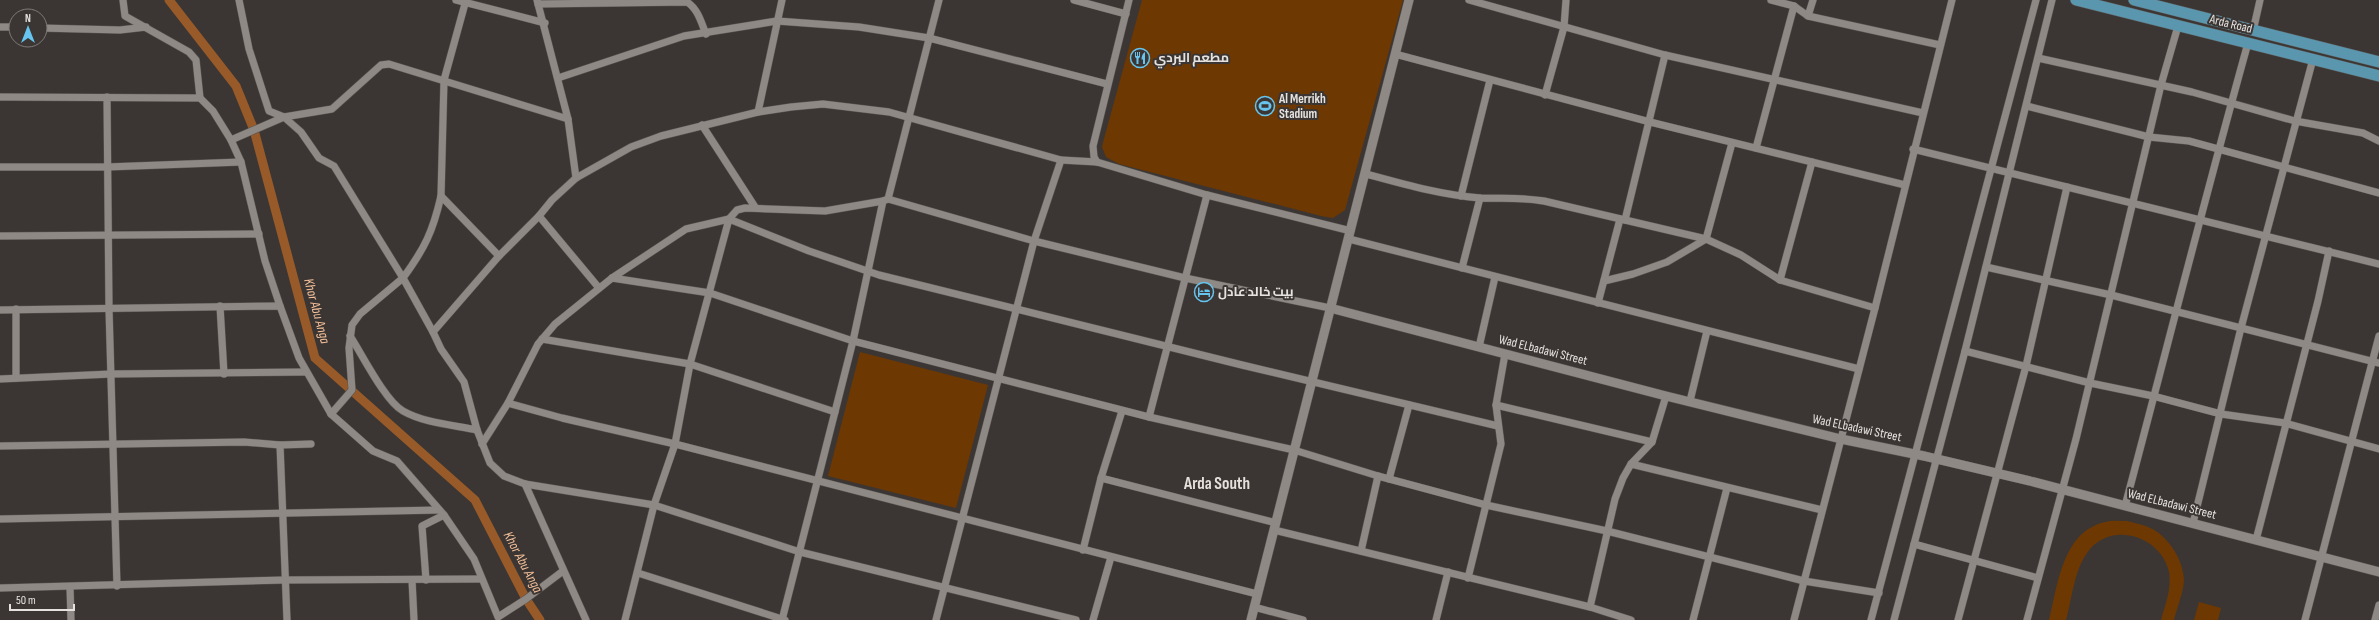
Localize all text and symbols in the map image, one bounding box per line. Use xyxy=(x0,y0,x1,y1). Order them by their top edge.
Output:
north arrow xyxy=(8,8,48,48)
street label: Arda Road xyxy=(2207,11,2254,37)
text: N xyxy=(25,12,31,25)
restaurant icon: مطعم البردي xyxy=(1129,47,1151,69)
place label: مطعم البردي xyxy=(1154,50,1229,69)
place label: Al Merrikh Stadium xyxy=(1278,91,1326,122)
sports icon: Al Merrikh Stadium xyxy=(1254,95,1276,117)
water label: Khor Abu Anga xyxy=(300,276,334,346)
hotel icon: بيت خالد عادل xyxy=(1193,281,1215,303)
place label: بيت خالد عادل xyxy=(1218,284,1294,300)
street label: Wad ELbadawi Street xyxy=(1497,331,1589,369)
street label: Wad ELbadawi Street xyxy=(1811,411,1903,445)
district label: Arda South xyxy=(1183,474,1250,494)
street label: Wad ELbadawi Street xyxy=(2126,485,2218,523)
water label: Khor Abu Anga xyxy=(500,528,546,596)
scale bar xyxy=(10,586,74,612)
text: 50 m xyxy=(16,593,36,608)

